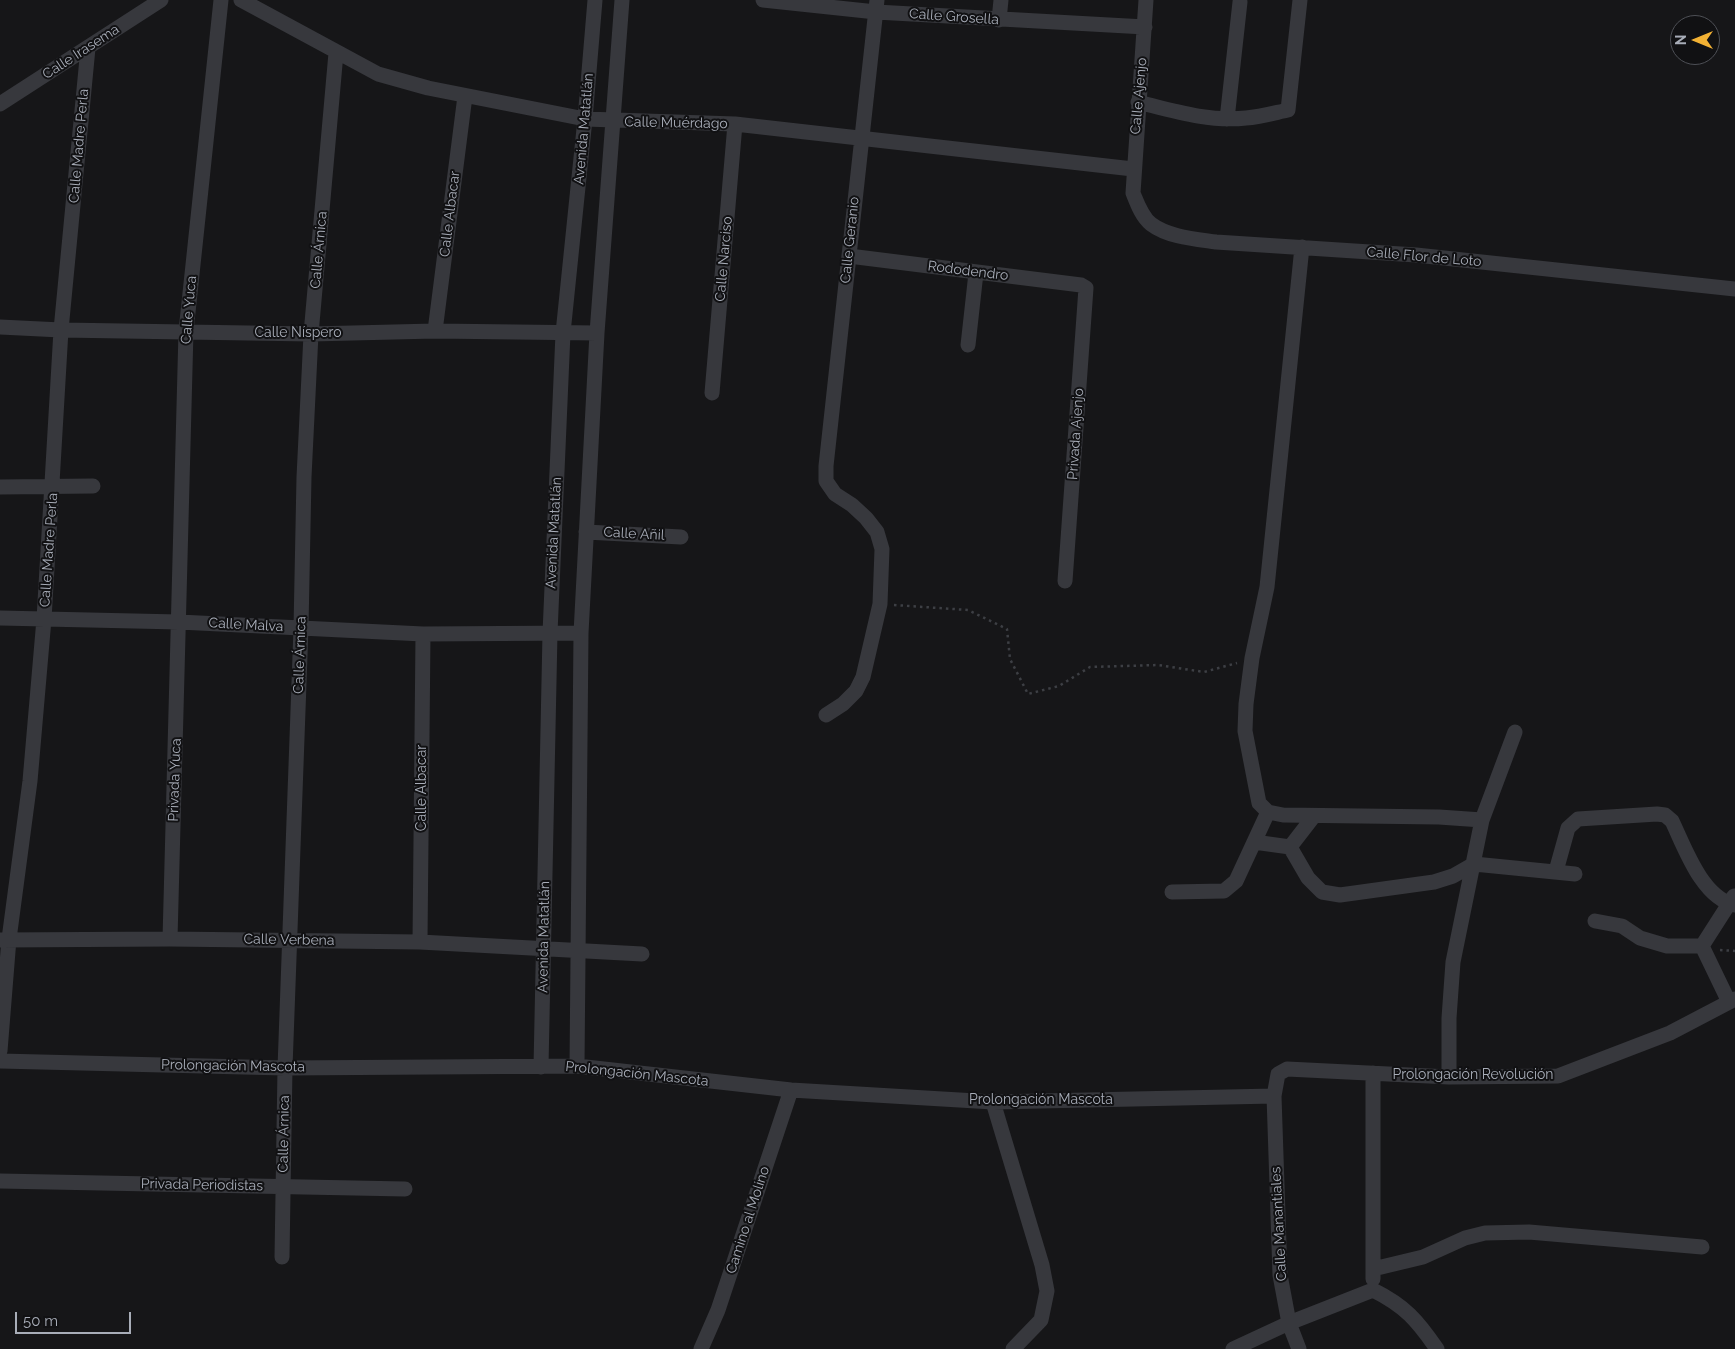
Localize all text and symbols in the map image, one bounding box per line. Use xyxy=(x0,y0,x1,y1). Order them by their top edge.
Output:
street label: Calle Grosella xyxy=(909,5,999,29)
north arrow xyxy=(1670,15,1720,65)
street label: Calle Irasema xyxy=(39,21,123,83)
text: N xyxy=(1673,35,1689,45)
street label: Calle Ajenjo xyxy=(1127,57,1151,135)
street label: Avenida Matatlán xyxy=(571,73,597,185)
street label: Calle Madre Perla xyxy=(66,88,92,204)
street label: Calle Muérdago xyxy=(624,114,728,132)
street label: Calle Albacar xyxy=(436,170,464,258)
street label: Calle Geranio xyxy=(837,196,863,284)
street label: Calle Árnica xyxy=(307,211,331,289)
street label: Calle Narciso xyxy=(712,216,736,302)
street label: Calle Flor de Loto xyxy=(1366,244,1482,270)
street label: Rododendro xyxy=(927,258,1009,284)
street label: Calle Yuca xyxy=(178,275,200,345)
street label: Calle Níspero xyxy=(254,325,342,341)
street label: Privada Ajenjo xyxy=(1064,388,1088,480)
street label: Avenida Matatlán xyxy=(543,477,565,589)
street label: Calle Madre Perla xyxy=(37,492,61,608)
street label: Calle Añil xyxy=(603,524,665,544)
street label: Calle Malva xyxy=(208,615,284,635)
street label: Calle Árnica xyxy=(290,616,310,694)
street label: Privada Yuca xyxy=(165,738,185,822)
street label: Calle Albacar xyxy=(414,745,430,831)
street label: Avenida Matatlán xyxy=(535,881,553,993)
street label: Calle Verbena xyxy=(243,931,335,949)
street label: Prolongación Mascota xyxy=(161,1056,305,1076)
street label: Prolongación Mascota xyxy=(565,1058,709,1090)
street label: Prolongación Revolución xyxy=(1393,1067,1553,1083)
street label: Prolongación Mascota xyxy=(969,1092,1113,1108)
street label: Calle Árnica xyxy=(275,1095,293,1173)
street label: Camino al Molino xyxy=(723,1164,773,1276)
street label: Calle Manantiales xyxy=(1268,1166,1290,1282)
street label: Privada Periodistas xyxy=(141,1176,263,1194)
scale bar xyxy=(18,1302,134,1334)
text: 50 m xyxy=(23,1312,58,1330)

